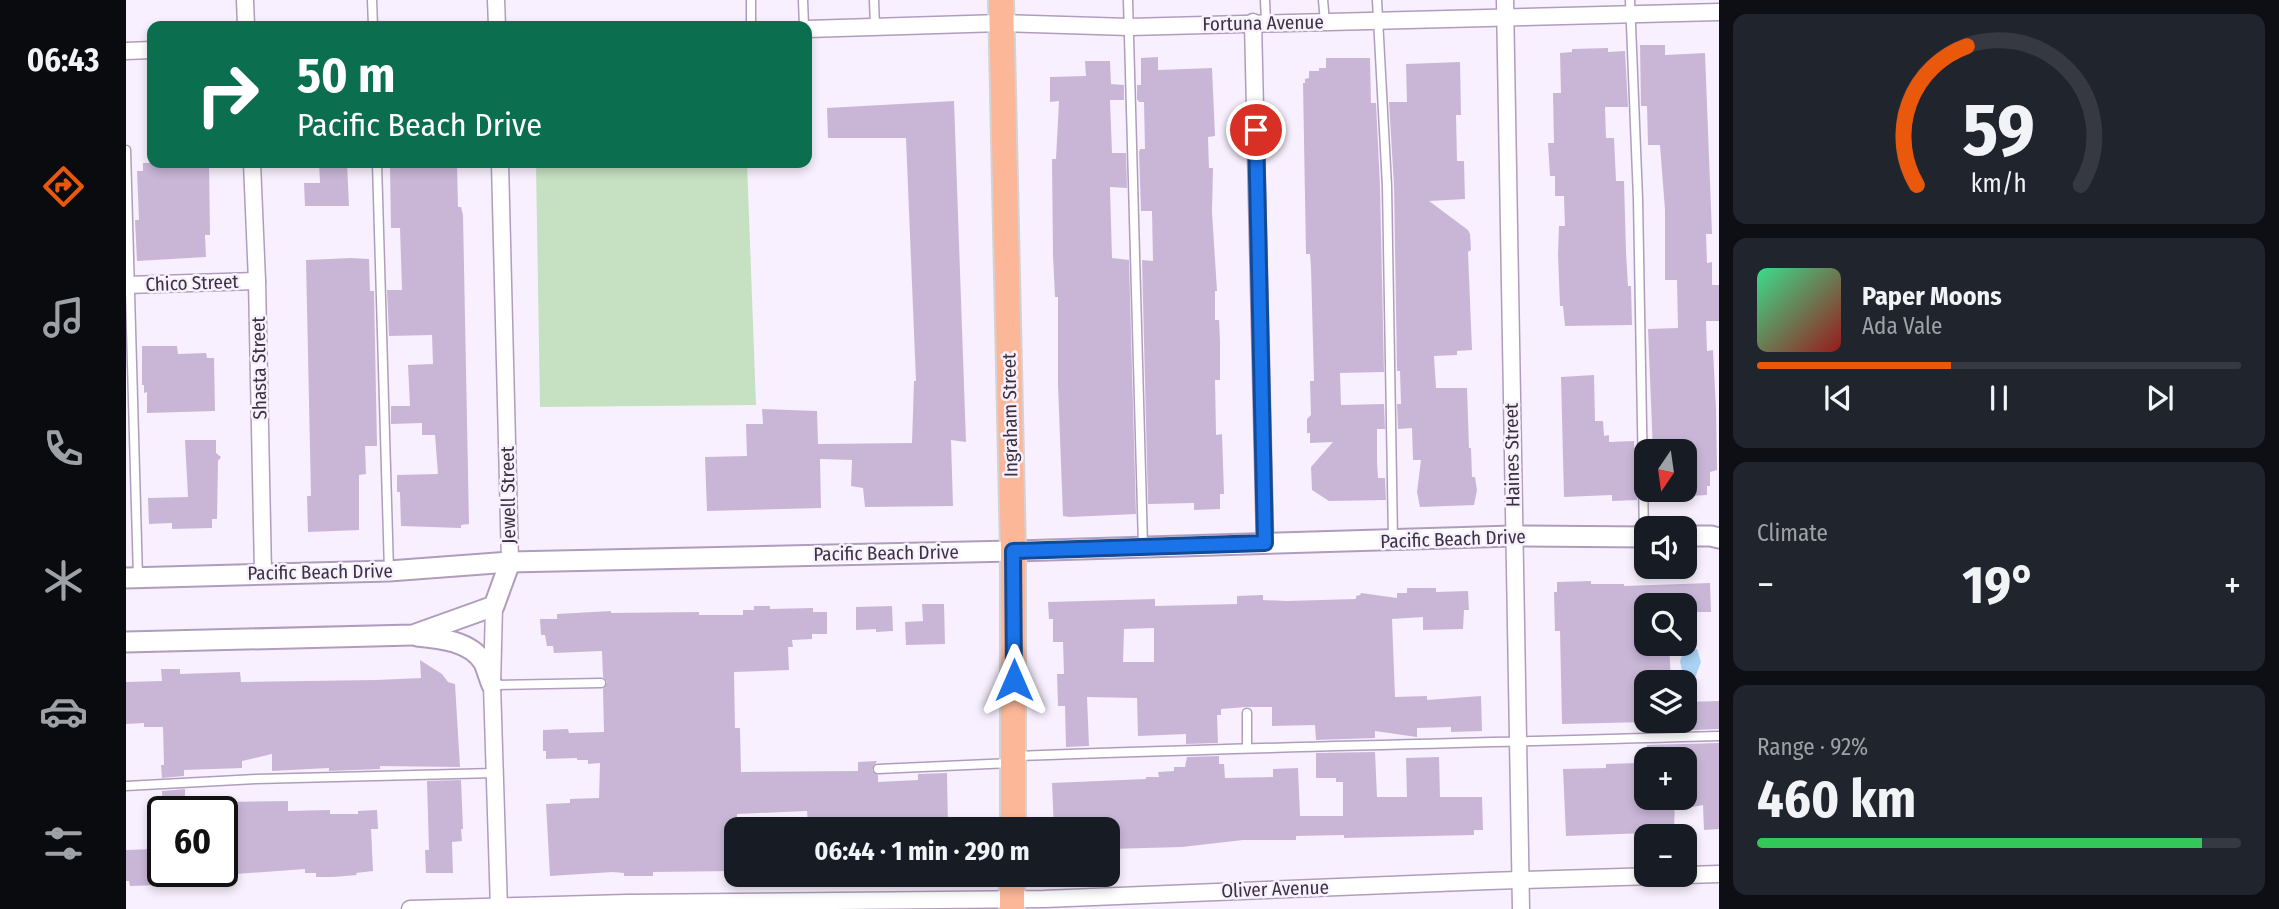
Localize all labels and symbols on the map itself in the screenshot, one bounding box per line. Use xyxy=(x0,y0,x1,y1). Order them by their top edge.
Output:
street label: Fortuna Avenue xyxy=(1202,10,1324,36)
pin xyxy=(1226,100,1286,160)
street label: Chico Street xyxy=(145,270,240,296)
street label: Shasta Street xyxy=(247,315,271,420)
street label: Ingraham Street xyxy=(997,352,1023,477)
street label: Haines Street xyxy=(1500,402,1524,507)
north arrow xyxy=(1634,439,1698,502)
street label: Jewell Street xyxy=(496,445,520,544)
street label: Pacific Beach Drive xyxy=(1380,525,1526,553)
street label: Pacific Beach Drive xyxy=(813,540,959,566)
street label: Pacific Beach Drive xyxy=(247,559,393,585)
position arrow xyxy=(977,643,1051,717)
speed limit sign: 60 xyxy=(147,796,238,887)
street label: Oliver Avenue xyxy=(1221,876,1329,902)

